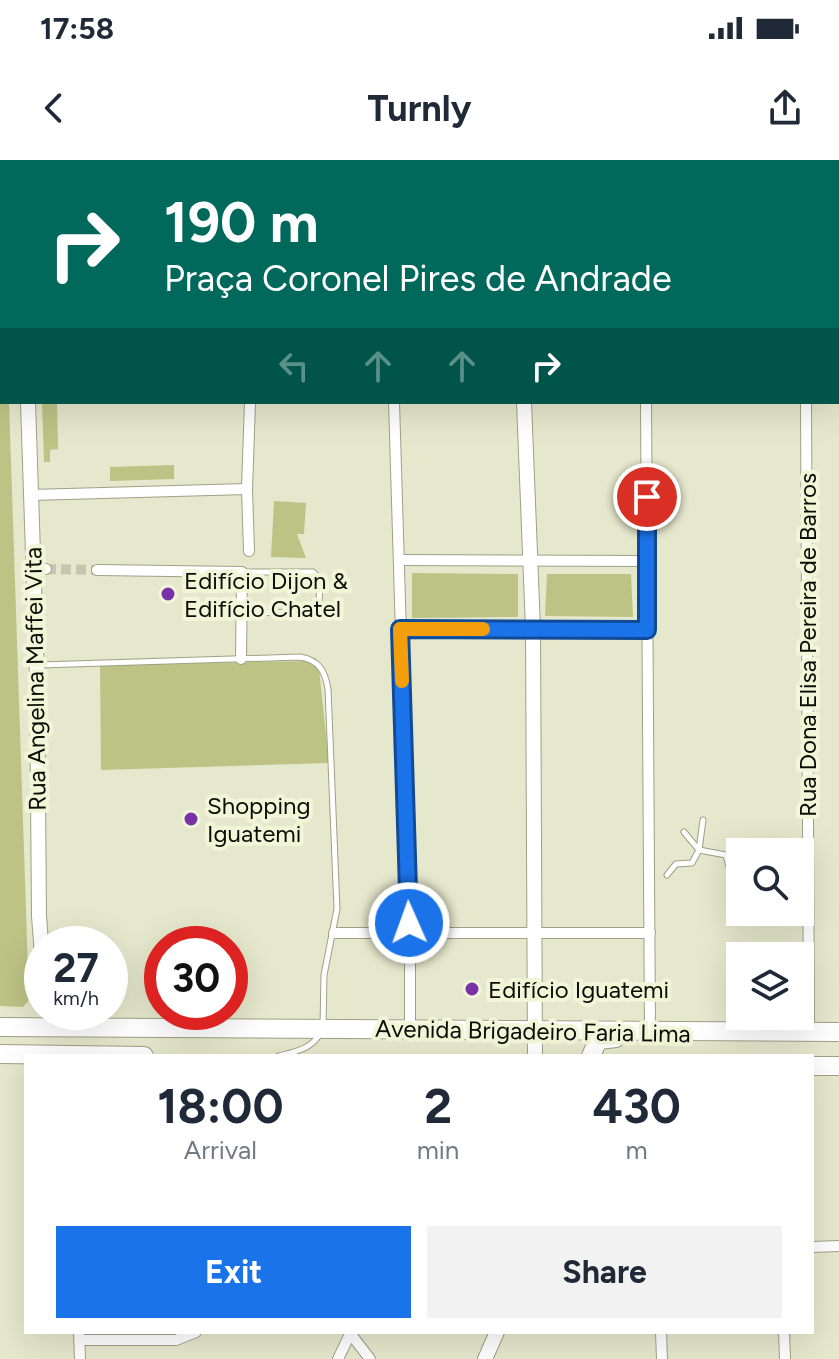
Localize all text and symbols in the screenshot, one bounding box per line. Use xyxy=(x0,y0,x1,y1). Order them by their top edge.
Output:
text: 17:58 xyxy=(40,10,114,47)
icon: back xyxy=(32,86,76,130)
icon: share xyxy=(763,86,807,130)
text: Turnly xyxy=(368,87,471,130)
text: 190 m xyxy=(164,189,319,256)
icon: right xyxy=(32,192,136,296)
text: Praça Coronel Pires de Andrade xyxy=(164,257,672,300)
icon: left xyxy=(272,344,316,388)
icon: ahead xyxy=(356,344,400,388)
icon: ahead xyxy=(440,344,484,388)
icon: right xyxy=(524,344,568,388)
pin xyxy=(613,463,681,531)
street label: Rua Dona Elisa Pereira de Barros xyxy=(793,473,822,817)
icon: arrive xyxy=(625,475,669,519)
street label: Rua Angelina Maffei Vita xyxy=(18,547,52,811)
place label: Edifício Dijon & Edifício Chatel xyxy=(184,566,348,623)
marker: Edifício Dijon & Edifício Chatel xyxy=(159,585,177,603)
place label: Shopping Iguatemi xyxy=(207,791,310,848)
marker: Shopping Iguatemi xyxy=(182,810,200,828)
map controls xyxy=(726,838,814,1030)
button: search xyxy=(726,838,814,926)
position arrow xyxy=(367,881,451,965)
speed limit sign: 30 xyxy=(144,926,248,1030)
button: layers xyxy=(726,942,814,1030)
text: 27 xyxy=(53,944,99,992)
place label: Edifício Iguatemi xyxy=(488,975,669,1004)
marker: Edifício Iguatemi xyxy=(463,980,481,998)
text: km/h xyxy=(53,986,99,1010)
street label: Avenida Brigadeiro Faria Lima xyxy=(375,1014,691,1048)
text: 18:00 xyxy=(157,1077,284,1135)
text: 2 xyxy=(424,1077,452,1135)
text: 430 xyxy=(593,1077,681,1135)
text: Arrival xyxy=(184,1134,257,1166)
text: min xyxy=(417,1134,459,1166)
text: m xyxy=(626,1134,648,1166)
button: Exit xyxy=(56,1226,411,1318)
button: Share xyxy=(427,1226,782,1318)

